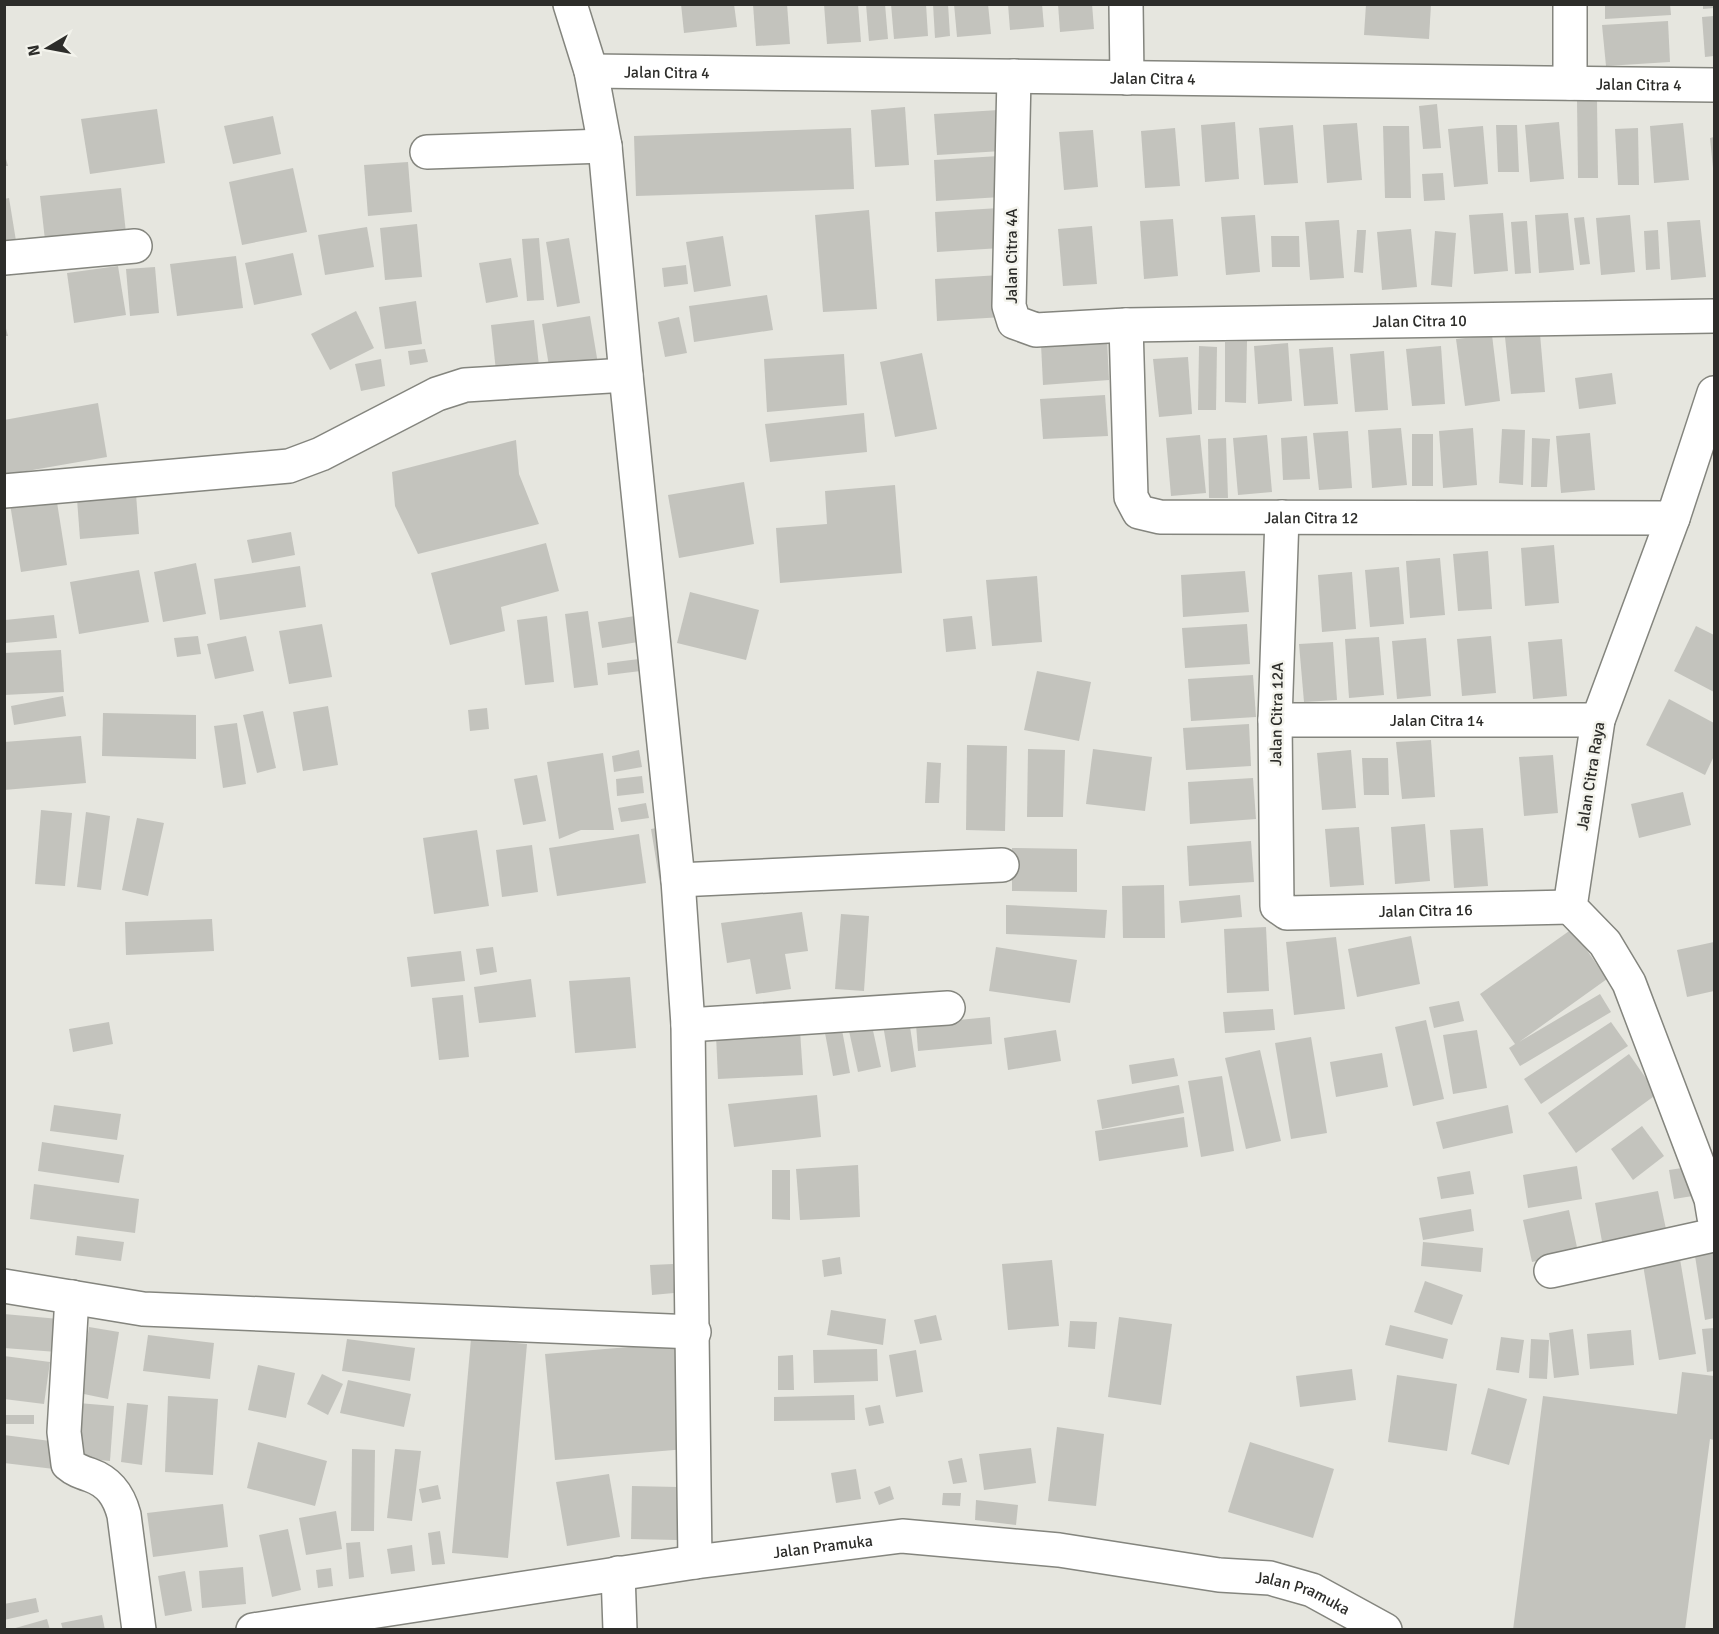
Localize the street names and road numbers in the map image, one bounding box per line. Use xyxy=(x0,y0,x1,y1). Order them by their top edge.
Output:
street label: Jalan Citra 4 xyxy=(624,62,710,83)
street label: Jalan Citra 4 xyxy=(1110,68,1196,90)
street label: Jalan Citra 4 xyxy=(1596,75,1682,96)
street label: Jalan Citra 4A xyxy=(1002,208,1022,304)
street label: Jalan Citra 10 xyxy=(1372,311,1467,332)
street label: Jalan Citra 12 xyxy=(1264,508,1358,528)
street label: Jalan Citra 12A xyxy=(1266,662,1288,766)
street label: Jalan Citra 14 xyxy=(1390,711,1484,731)
street label: Jalan Citra Raya xyxy=(1573,720,1609,832)
street label: Jalan Citra 16 xyxy=(1378,900,1473,922)
street label: Jalan Pramuka xyxy=(772,1531,874,1563)
street label: Jalan Pramuka xyxy=(1255,1568,1353,1620)

